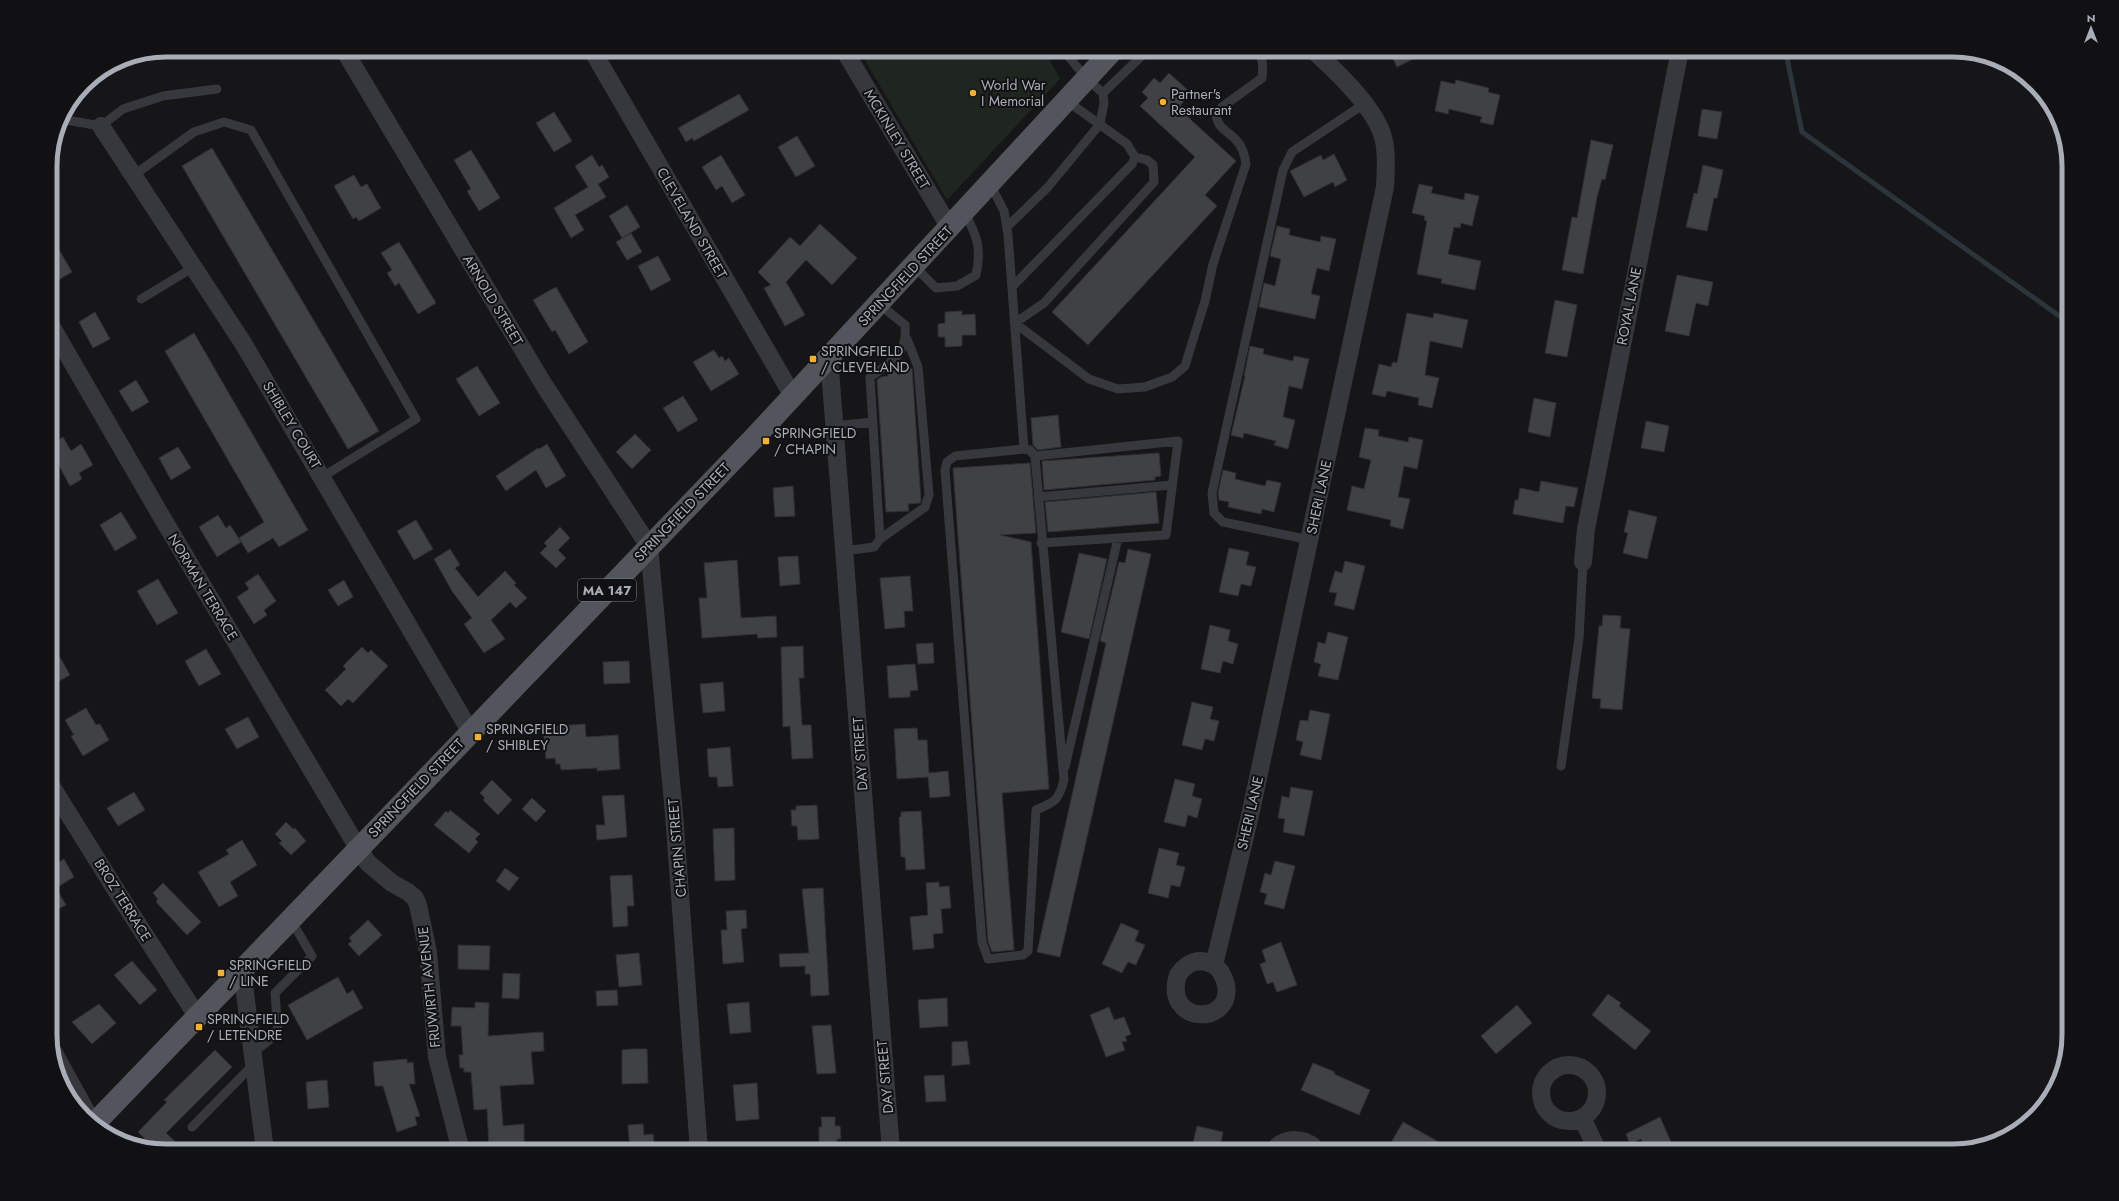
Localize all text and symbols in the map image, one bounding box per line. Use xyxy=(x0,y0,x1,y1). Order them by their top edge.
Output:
north arrow xyxy=(2071,8,2111,48)
text: N xyxy=(2087,10,2095,26)
place label: World War I Memorial xyxy=(981,75,1046,111)
place label: Partner's Restaurant xyxy=(1171,84,1232,120)
street label: MCKINLEY STREET xyxy=(859,85,935,193)
marker: World War I Memorial xyxy=(968,88,978,98)
marker: Partner's Restaurant xyxy=(1158,97,1168,107)
street label: CLEVELAND STREET xyxy=(652,164,732,283)
street label: SPRINGFIELD STREET xyxy=(853,221,957,331)
street label: ARNOLD STREET xyxy=(458,251,528,350)
street label: ROYAL LANE xyxy=(1612,265,1646,347)
place label: SPRINGFIELD / CLEVELAND xyxy=(821,341,909,377)
marker: SPRINGFIELD / CLEVELAND xyxy=(808,354,818,364)
street label: SHIBLEY COURT xyxy=(258,378,326,473)
place label: SPRINGFIELD / CHAPIN xyxy=(774,423,856,459)
marker: SPRINGFIELD / CHAPIN xyxy=(761,436,771,446)
street label: SPRINGFIELD STREET xyxy=(630,458,735,566)
street label: SHERI LANE xyxy=(1301,458,1337,536)
street label: NORMAN TERRACE xyxy=(163,530,243,644)
road number: MA 147 xyxy=(578,579,636,601)
street label: DAY STREET xyxy=(847,716,873,791)
place label: SPRINGFIELD / SHIBLEY xyxy=(486,719,568,755)
marker: SPRINGFIELD / SHIBLEY xyxy=(473,732,483,742)
street label: SPRINGFIELD STREET xyxy=(364,734,469,842)
street label: SHERI LANE xyxy=(1232,774,1268,852)
street label: CHAPIN STREET xyxy=(663,797,691,898)
street label: BROZ TERRACE xyxy=(90,855,156,945)
street label: FRUWIRTH AVENUE xyxy=(413,926,445,1048)
place label: SPRINGFIELD / LINE xyxy=(229,955,311,991)
marker: SPRINGFIELD / LINE xyxy=(216,968,226,978)
place label: SPRINGFIELD / LETENDRE xyxy=(207,1009,289,1045)
marker: SPRINGFIELD / LETENDRE xyxy=(194,1022,204,1032)
street label: DAY STREET xyxy=(872,1039,898,1114)

